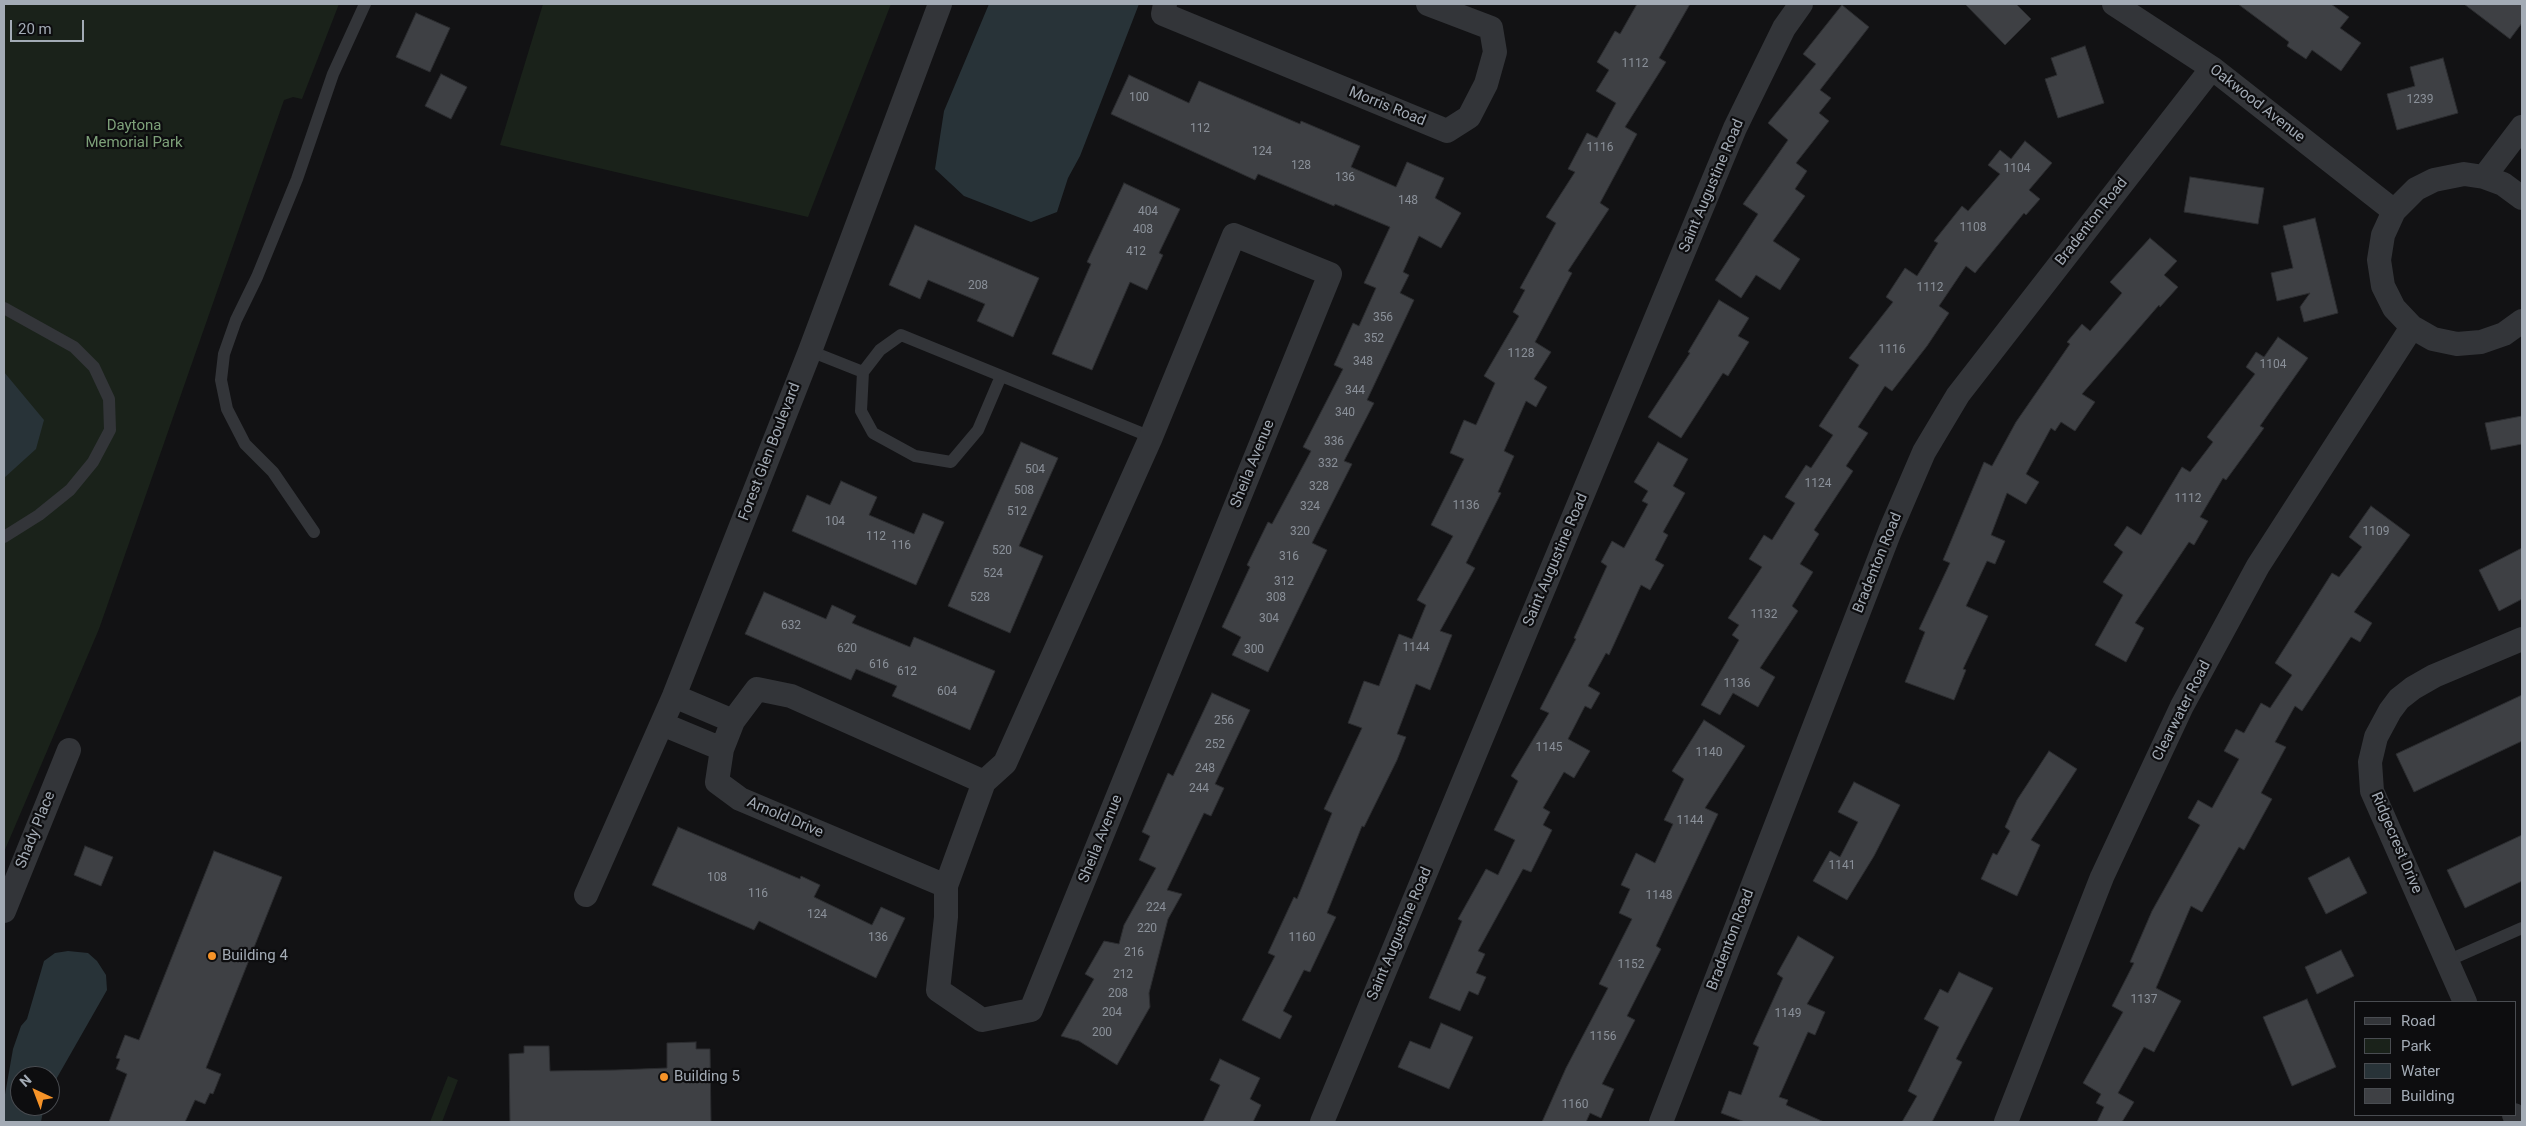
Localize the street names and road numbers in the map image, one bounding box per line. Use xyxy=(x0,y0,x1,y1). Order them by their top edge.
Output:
street label: Oakwood Avenue xyxy=(2206,61,2308,147)
street label: Morris Road xyxy=(1346,83,1428,131)
street label: Saint Augustine Road xyxy=(1676,117,1748,255)
street label: Bradenton Road xyxy=(2052,174,2132,270)
street label: Forest Glen Boulevard xyxy=(735,381,805,523)
street label: Sheila Avenue xyxy=(1227,417,1279,511)
street label: Saint Augustine Road xyxy=(1520,491,1592,629)
street label: Bradenton Road xyxy=(1850,510,1906,616)
street label: Clearwater Road xyxy=(2149,658,2215,764)
street label: Shady Place xyxy=(12,789,60,871)
street label: Ridgecrest Drive xyxy=(2367,790,2425,896)
street label: Sheila Avenue xyxy=(1075,792,1127,886)
street label: Arnold Drive xyxy=(744,794,826,842)
street label: Saint Augustine Road xyxy=(1364,865,1436,1003)
street label: Bradenton Road xyxy=(1703,887,1759,993)

